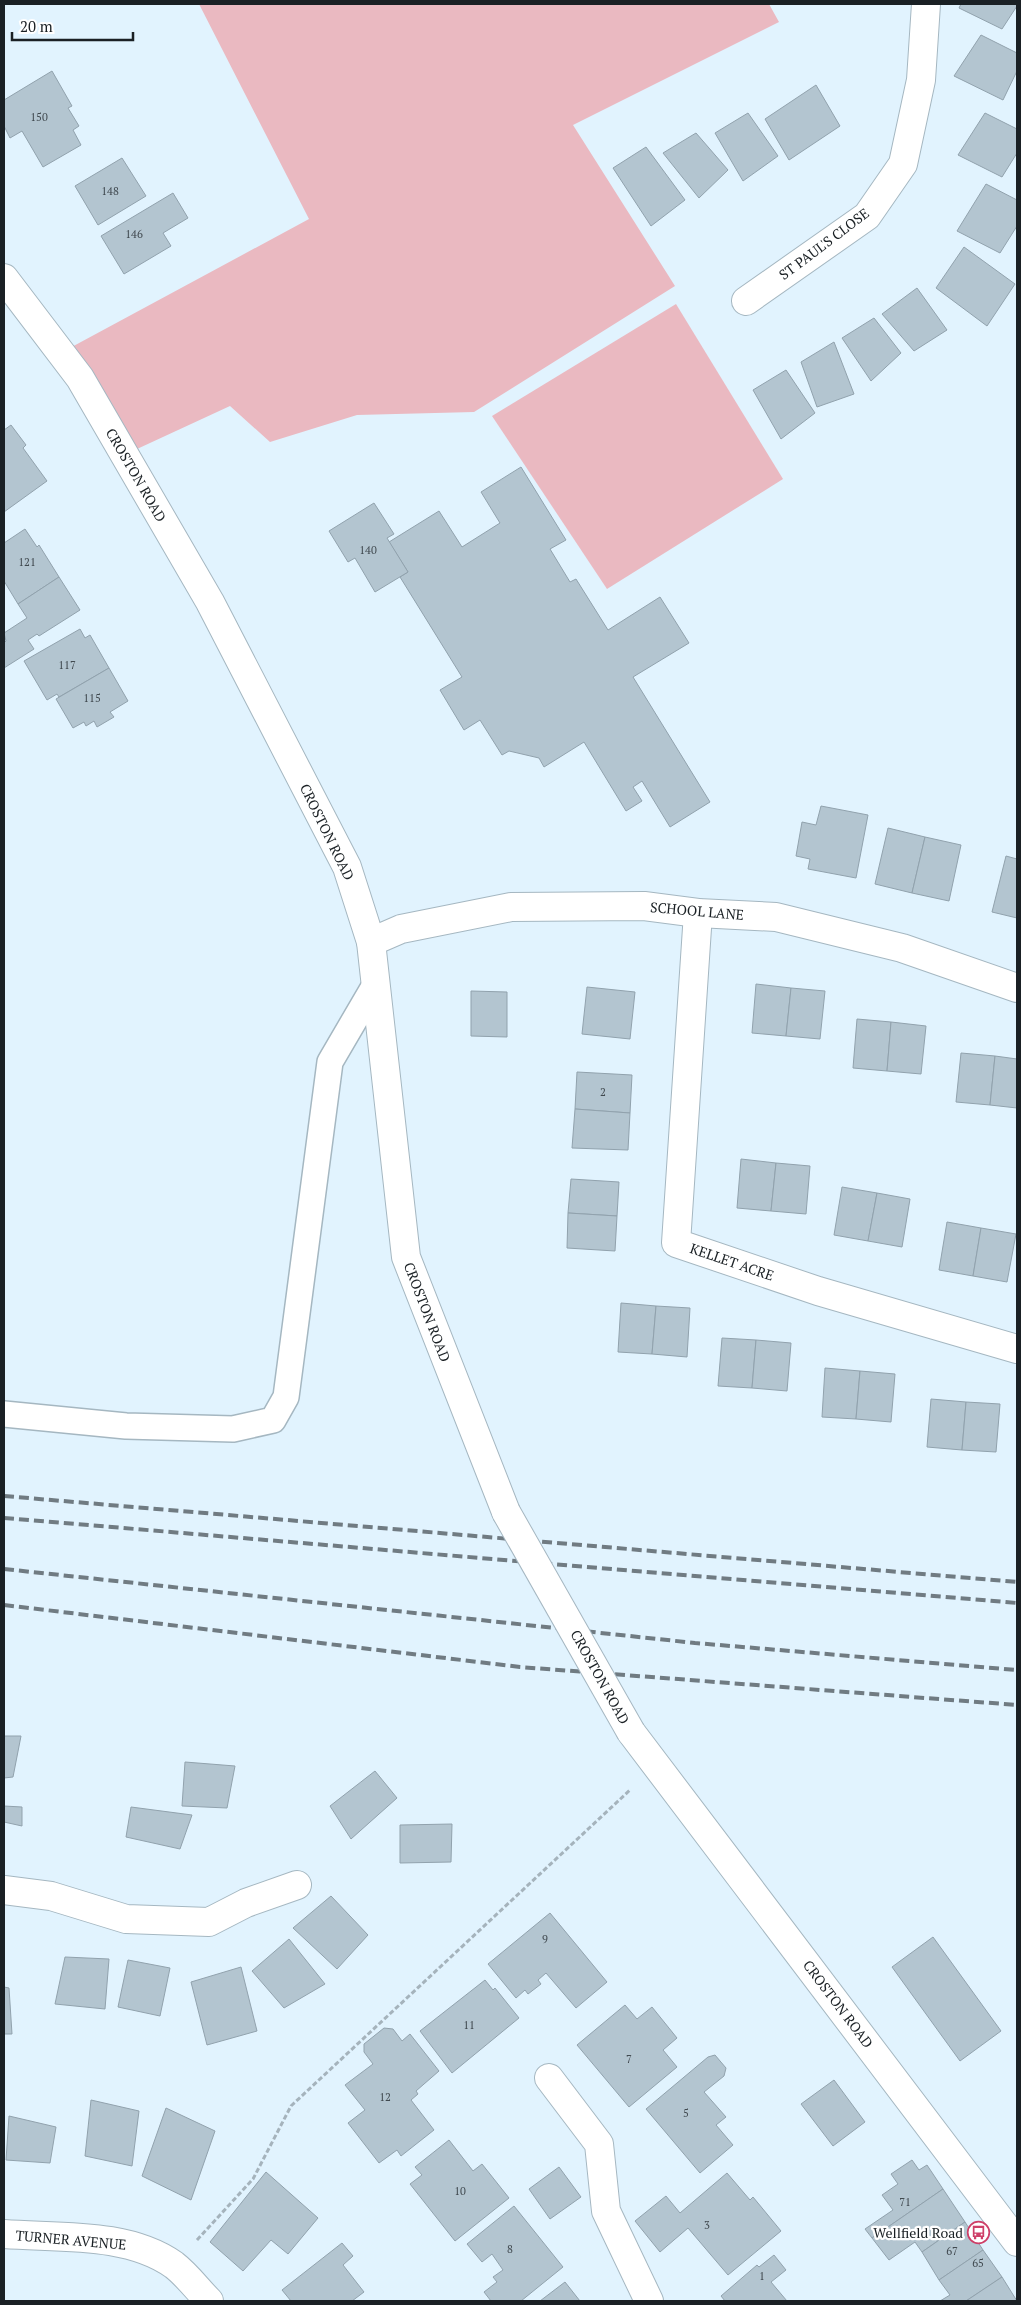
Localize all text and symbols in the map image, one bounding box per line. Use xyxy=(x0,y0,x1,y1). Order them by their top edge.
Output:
scale bar xyxy=(12,10,134,42)
text: 20 m xyxy=(20,16,53,36)
house number: 150 xyxy=(30,110,48,124)
house number: 148 xyxy=(101,184,119,198)
street label: ST PAUL'S CLOSE xyxy=(775,203,873,284)
house number: 146 xyxy=(125,227,143,241)
street label: CROSTON ROAD xyxy=(102,424,171,525)
house number: 140 xyxy=(359,543,377,557)
house number: 121 xyxy=(18,555,36,569)
house number: 117 xyxy=(58,658,76,672)
house number: 115 xyxy=(83,691,101,705)
street label: CROSTON ROAD xyxy=(296,780,359,883)
street label: SCHOOL LANE xyxy=(649,897,745,924)
house number: 2 xyxy=(600,1085,606,1099)
street label: KELLET ACRE xyxy=(688,1238,777,1285)
street label: CROSTON ROAD xyxy=(400,1259,455,1364)
street label: CROSTON ROAD xyxy=(567,1626,634,1727)
house number: 9 xyxy=(542,1932,548,1946)
street label: CROSTON ROAD xyxy=(799,1956,878,2052)
house number: 11 xyxy=(463,2018,475,2032)
house number: 7 xyxy=(626,2052,632,2066)
house number: 12 xyxy=(379,2090,391,2104)
house number: 5 xyxy=(683,2106,689,2120)
house number: 10 xyxy=(454,2184,466,2198)
house number: 71 xyxy=(899,2195,911,2209)
house number: 3 xyxy=(704,2218,710,2232)
bus stop icon: Wellfield Road xyxy=(967,2221,991,2245)
place label: Wellfield Road xyxy=(873,2223,963,2242)
street label: TURNER AVENUE xyxy=(15,2225,127,2254)
house number: 8 xyxy=(507,2242,513,2256)
house number: 67 xyxy=(946,2244,958,2258)
house number: 65 xyxy=(972,2256,984,2270)
house number: 1 xyxy=(759,2269,765,2283)

